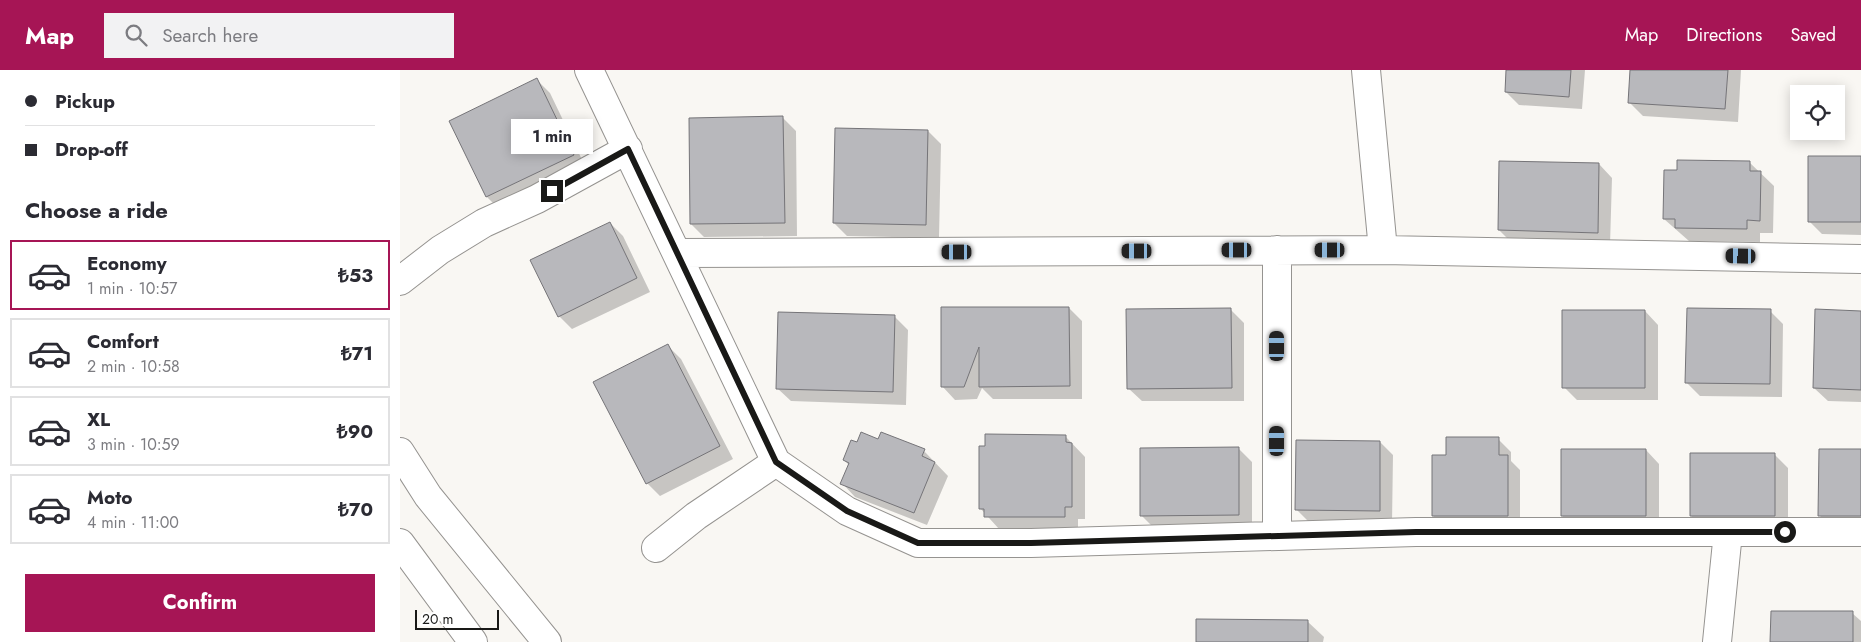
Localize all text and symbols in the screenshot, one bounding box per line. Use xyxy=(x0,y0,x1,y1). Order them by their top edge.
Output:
search box xyxy=(104,13,454,58)
text: Map xyxy=(25,18,74,53)
icon: search xyxy=(122,21,150,49)
text: Search here xyxy=(162,22,258,49)
text: Map xyxy=(1625,22,1658,48)
text: Directions xyxy=(1686,22,1762,48)
text: Saved xyxy=(1790,22,1836,48)
map controls xyxy=(1790,85,1845,140)
button: locate xyxy=(1790,85,1845,140)
text: Pickup xyxy=(55,88,115,115)
callout: 1 min xyxy=(511,118,593,154)
text: 1 min xyxy=(532,125,572,148)
text: Drop-off xyxy=(55,136,128,163)
route end xyxy=(541,180,563,202)
text: Choose a ride xyxy=(25,194,168,226)
car xyxy=(1222,243,1252,258)
car xyxy=(1315,243,1345,258)
car xyxy=(1122,244,1152,259)
car xyxy=(942,245,972,260)
car xyxy=(1725,248,1756,264)
text: Economy xyxy=(87,250,167,277)
icon: car xyxy=(27,253,72,298)
text: ₺53 xyxy=(338,262,373,289)
text: 1 min · 10:57 xyxy=(87,277,177,300)
text: Comfort xyxy=(87,328,159,355)
icon: car xyxy=(27,331,72,376)
car xyxy=(1269,331,1284,361)
text: ₺71 xyxy=(341,340,373,367)
text: 2 min · 10:58 xyxy=(87,355,180,378)
text: XL xyxy=(87,406,110,433)
icon: car xyxy=(27,409,72,454)
text: ₺90 xyxy=(337,418,373,445)
car xyxy=(1269,426,1284,456)
text: 3 min · 10:59 xyxy=(87,433,180,456)
text: Moto xyxy=(87,484,132,511)
icon: car xyxy=(27,487,72,532)
text: ₺70 xyxy=(338,496,373,523)
text: 4 min · 11:00 xyxy=(87,511,179,534)
route start xyxy=(1774,521,1796,543)
button: Confirm xyxy=(25,574,375,632)
scale bar xyxy=(415,607,499,630)
text: 20 m xyxy=(422,609,454,629)

